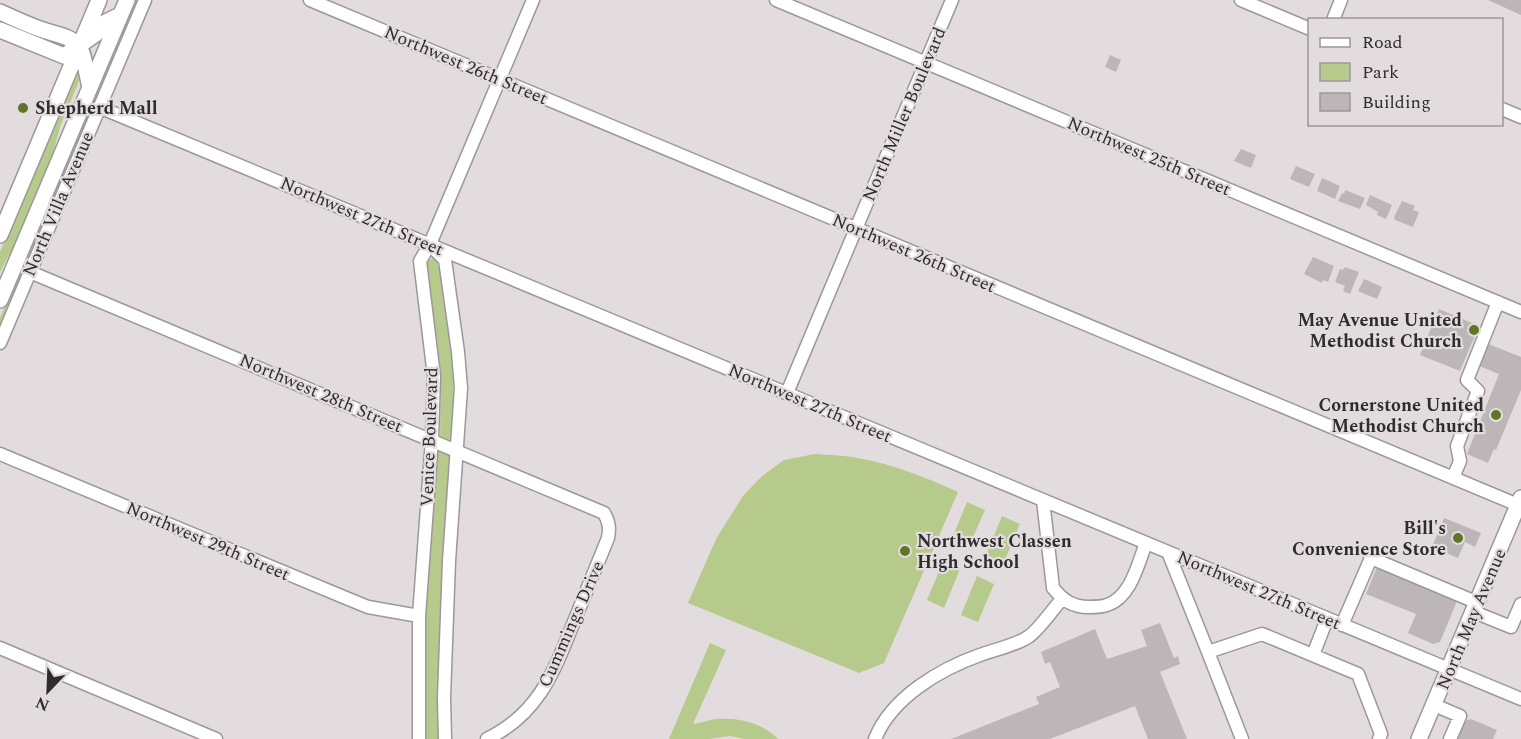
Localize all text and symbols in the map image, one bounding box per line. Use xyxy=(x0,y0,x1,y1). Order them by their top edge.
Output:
legend xyxy=(1308,18,1503,126)
street label: Northwest 26th Street xyxy=(380,19,552,112)
street label: North Miller Boulevard xyxy=(856,23,953,206)
text: Road xyxy=(1362,29,1403,56)
text: Park xyxy=(1362,59,1399,86)
text: Building xyxy=(1362,89,1431,116)
place label: Shepherd Mall xyxy=(35,95,158,122)
marker: Shepherd Mall xyxy=(16,101,30,115)
street label: Northwest 25th Street xyxy=(1063,110,1235,203)
street label: North Villa Avenue xyxy=(16,128,101,281)
street label: Northwest 27th Street xyxy=(276,170,448,263)
street label: Northwest 26th Street xyxy=(828,207,1000,300)
place label: May Avenue United Methodist Church xyxy=(1297,307,1463,355)
marker: May Avenue United Methodist Church xyxy=(1467,323,1481,337)
street label: Northwest 28th Street xyxy=(235,347,407,440)
street label: Northwest 27th Street xyxy=(724,357,896,450)
street label: Venice Boulevard xyxy=(414,367,445,507)
place label: Cornerstone United Methodist Church xyxy=(1318,392,1485,440)
marker: Cornerstone United Methodist Church xyxy=(1489,408,1503,422)
street label: Northwest 29th Street xyxy=(122,495,294,588)
place label: Bill's Convenience Store xyxy=(1292,515,1446,563)
place label: Northwest Classen High School xyxy=(917,528,1072,576)
marker: Bill's Convenience Store xyxy=(1451,531,1465,545)
marker: Northwest Classen High School xyxy=(898,544,912,558)
street label: Northwest 27th Street xyxy=(1173,544,1345,637)
street label: North May Avenue xyxy=(1430,544,1513,694)
street label: Cummings Drive xyxy=(531,557,611,692)
north arrow xyxy=(18,661,78,721)
text: N xyxy=(32,690,53,717)

